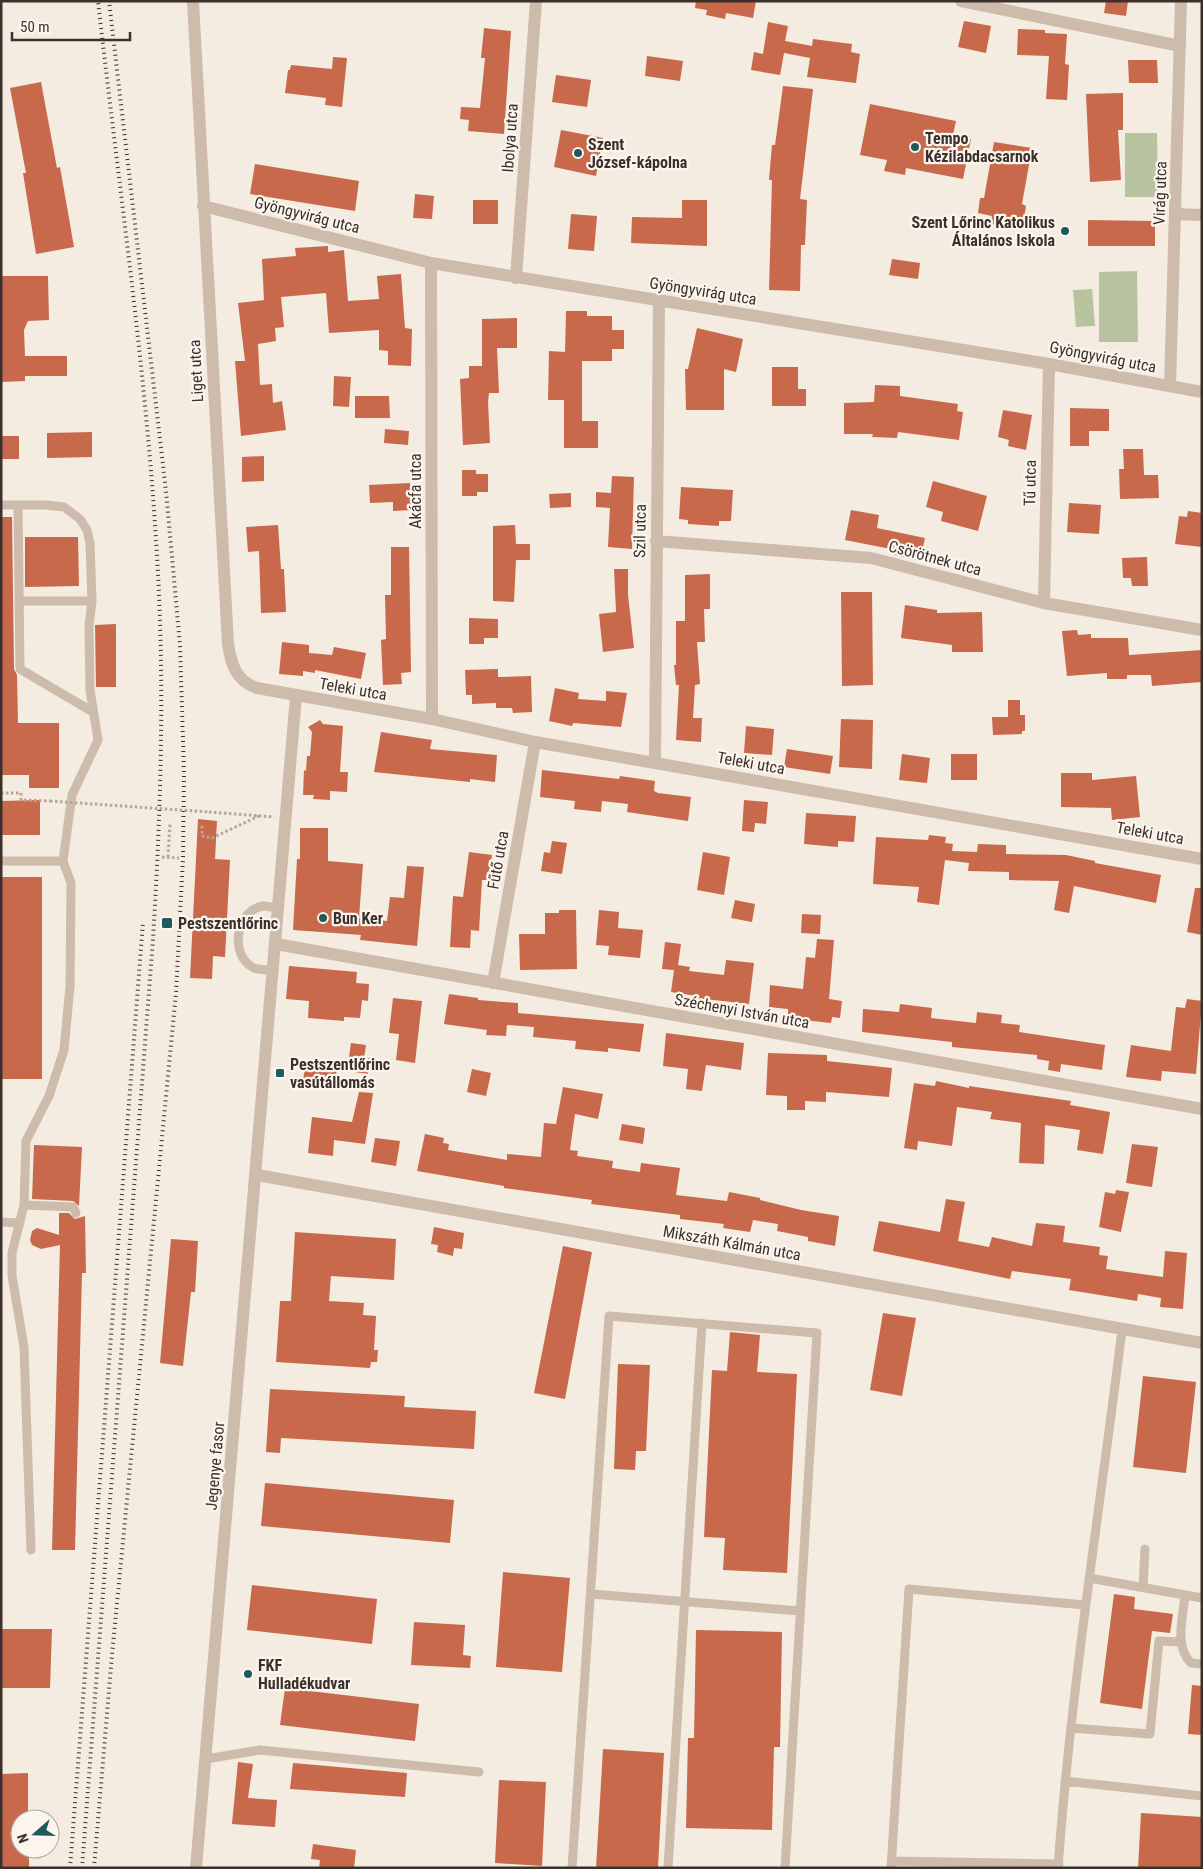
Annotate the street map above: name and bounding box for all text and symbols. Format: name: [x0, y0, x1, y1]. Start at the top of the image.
scale bar: [12, 10, 130, 42]
text: 50 m: [20, 18, 50, 36]
street label: Ibolya utca: [498, 103, 522, 173]
place label: Tempo Kézilabdacsarnok: [925, 129, 1039, 166]
place label: Szent József-kápolna: [588, 135, 688, 172]
marker: Tempo Kézilabdacsarnok: [909, 141, 921, 153]
marker: Szent József-kápolna: [572, 147, 584, 159]
street label: Virág utca: [1149, 161, 1171, 225]
street label: Gyöngyvirág utca: [252, 193, 362, 237]
place label: Szent Lőrinc Katolikus Általános Iskola: [911, 213, 1055, 250]
marker: Szent Lőrinc Katolikus Általános Iskola: [1059, 225, 1071, 237]
street label: Gyöngyvirág utca: [648, 273, 758, 309]
street label: Gyöngyvirág utca: [1048, 337, 1158, 377]
street label: Liget utca: [185, 339, 207, 403]
street label: Akácfa utca: [406, 453, 425, 529]
street label: Tű utca: [1020, 460, 1040, 506]
street label: Szil utca: [630, 504, 650, 558]
street label: Csörötnek utca: [886, 536, 984, 580]
street label: Teleki utca: [318, 674, 388, 704]
street label: Teleki utca: [716, 748, 786, 778]
street label: Teleki utca: [1115, 818, 1185, 848]
street label: Fűtő utca: [484, 829, 512, 891]
place label: Bun Ker: [333, 909, 383, 928]
marker: Bun Ker: [317, 912, 329, 924]
place label: Pestszentlőrinc: [178, 914, 278, 933]
marker: Pestszentlőrinc: [160, 916, 174, 930]
street label: Széchenyi István utca: [673, 990, 811, 1032]
place label: Pestszentlőrinc vasútállomás: [290, 1055, 390, 1092]
marker: Pestszentlőrinc vasútállomás: [274, 1067, 286, 1079]
street label: Mikszáth Kálmán utca: [662, 1222, 802, 1264]
street label: Jegenye fasor: [202, 1421, 228, 1511]
place label: FKF Hulladékudvar: [258, 1656, 350, 1693]
marker: FKF Hulladékudvar: [242, 1668, 254, 1680]
north arrow: [10, 1809, 60, 1859]
text: N: [14, 1832, 32, 1845]

